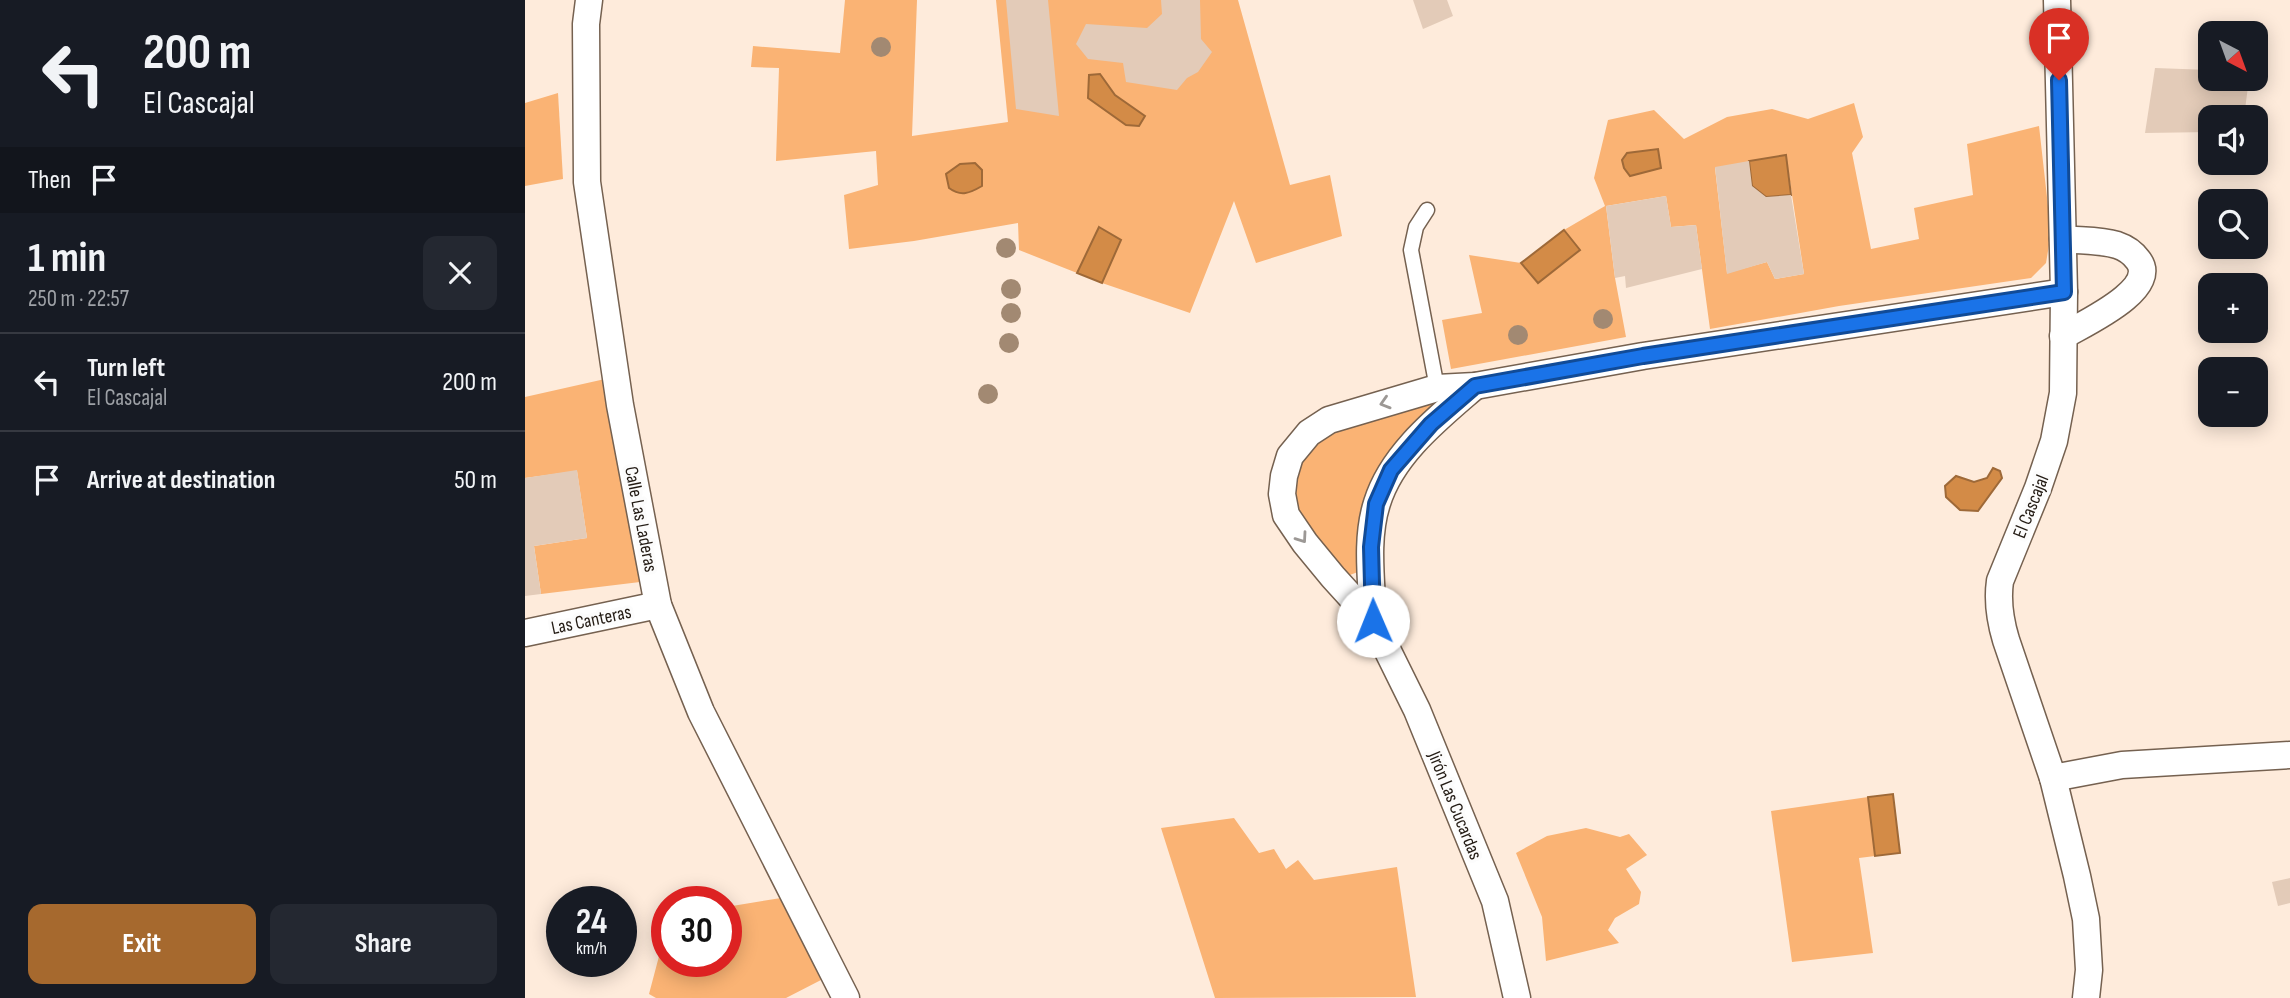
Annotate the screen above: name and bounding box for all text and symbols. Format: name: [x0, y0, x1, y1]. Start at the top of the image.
pin: [2029, 8, 2089, 80]
icon: arrive: [2040, 19, 2078, 57]
north arrow: [2198, 21, 2268, 91]
map controls: [2198, 21, 2268, 427]
text: 200 m: [143, 24, 251, 83]
icon: left: [28, 28, 119, 119]
text: El Cascajal: [143, 84, 255, 123]
button: sound: [2198, 105, 2268, 175]
icon: arrive: [85, 161, 123, 199]
text: Then: [28, 165, 71, 196]
button: search: [2198, 189, 2268, 259]
text: 1 min: [28, 233, 106, 284]
button: close: [423, 236, 497, 310]
button: +: [2198, 273, 2268, 343]
text: 250 m · 22:57: [28, 285, 129, 313]
text: Turn left: [87, 353, 165, 384]
button: −: [2198, 357, 2268, 427]
icon: left: [28, 363, 66, 401]
text: 200 m: [442, 367, 497, 398]
text: El Cascajal: [87, 384, 167, 412]
one-way arrow: [1379, 395, 1391, 410]
icon: arrive: [28, 461, 66, 499]
street label: Calle Las Laderas: [619, 464, 662, 574]
text: Arrive at destination: [87, 465, 275, 496]
text: 50 m: [454, 465, 497, 496]
street label: El Cascajal: [2008, 471, 2054, 542]
one-way arrow: [1294, 530, 1306, 543]
position arrow: [1336, 584, 1410, 658]
street label: Las Canteras: [549, 601, 634, 640]
street label: Jirón Las Cucardas: [1422, 747, 1487, 863]
speed limit sign: 30: [651, 886, 742, 977]
text: 24: [576, 901, 607, 944]
button: Exit: [28, 904, 256, 984]
button: Share: [270, 904, 497, 984]
text: km/h: [576, 938, 607, 959]

